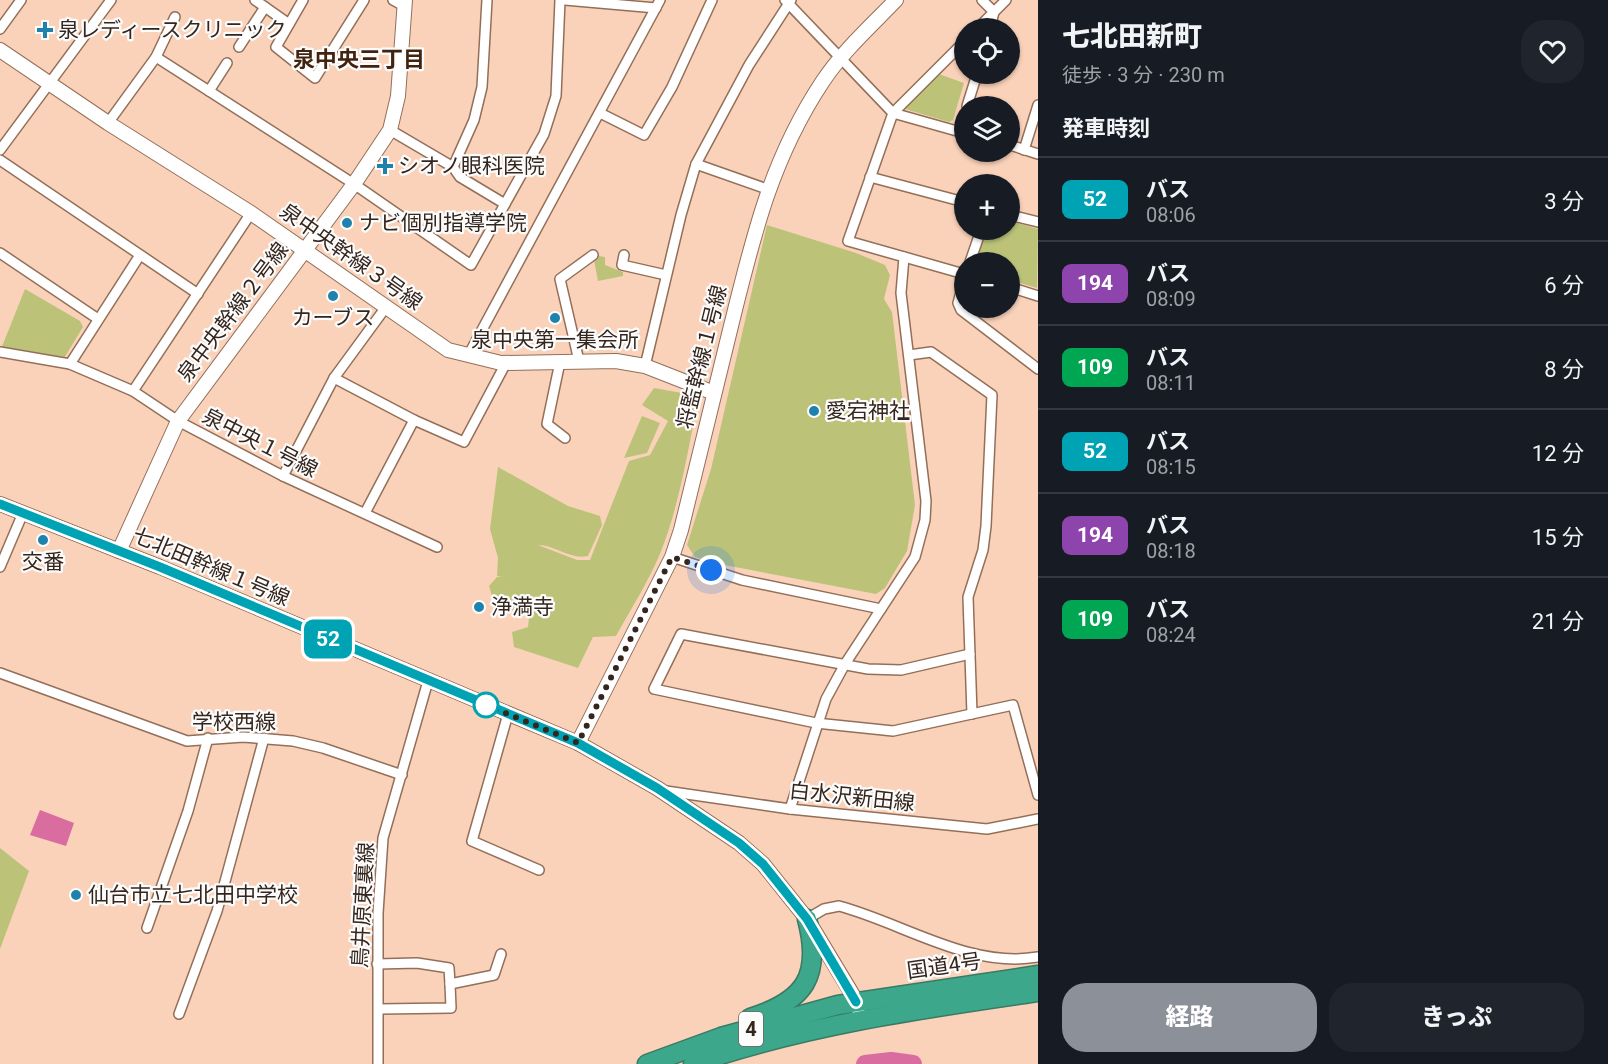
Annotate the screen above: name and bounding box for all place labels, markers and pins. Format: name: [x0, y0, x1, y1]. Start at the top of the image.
place label: 泉レディースクリニック: [58, 18, 286, 42]
marker: 泉レディースクリニック: [36, 21, 54, 39]
place label: シオノ眼科医院: [398, 154, 545, 178]
marker: シオノ眼科医院: [376, 157, 394, 175]
place label: ナビ個別指導学院: [359, 211, 527, 235]
marker: ナビ個別指導学院: [340, 216, 354, 230]
marker: カーブス: [326, 289, 340, 303]
place label: カーブス: [292, 306, 374, 330]
marker: 泉中央第一集会所: [548, 311, 562, 325]
place label: 泉中央第一集会所: [471, 328, 639, 352]
place label: 愛宕神社: [826, 399, 910, 423]
marker: 愛宕神社: [807, 404, 821, 418]
marker: 交番: [36, 533, 50, 547]
place label: 交番: [22, 550, 64, 574]
place label: 浄満寺: [491, 595, 554, 619]
marker: 浄満寺: [472, 600, 486, 614]
unlabelled marker: [473, 692, 499, 718]
place label: 仙台市立七北田中学校: [88, 883, 298, 907]
marker: 仙台市立七北田中学校: [69, 888, 83, 902]

